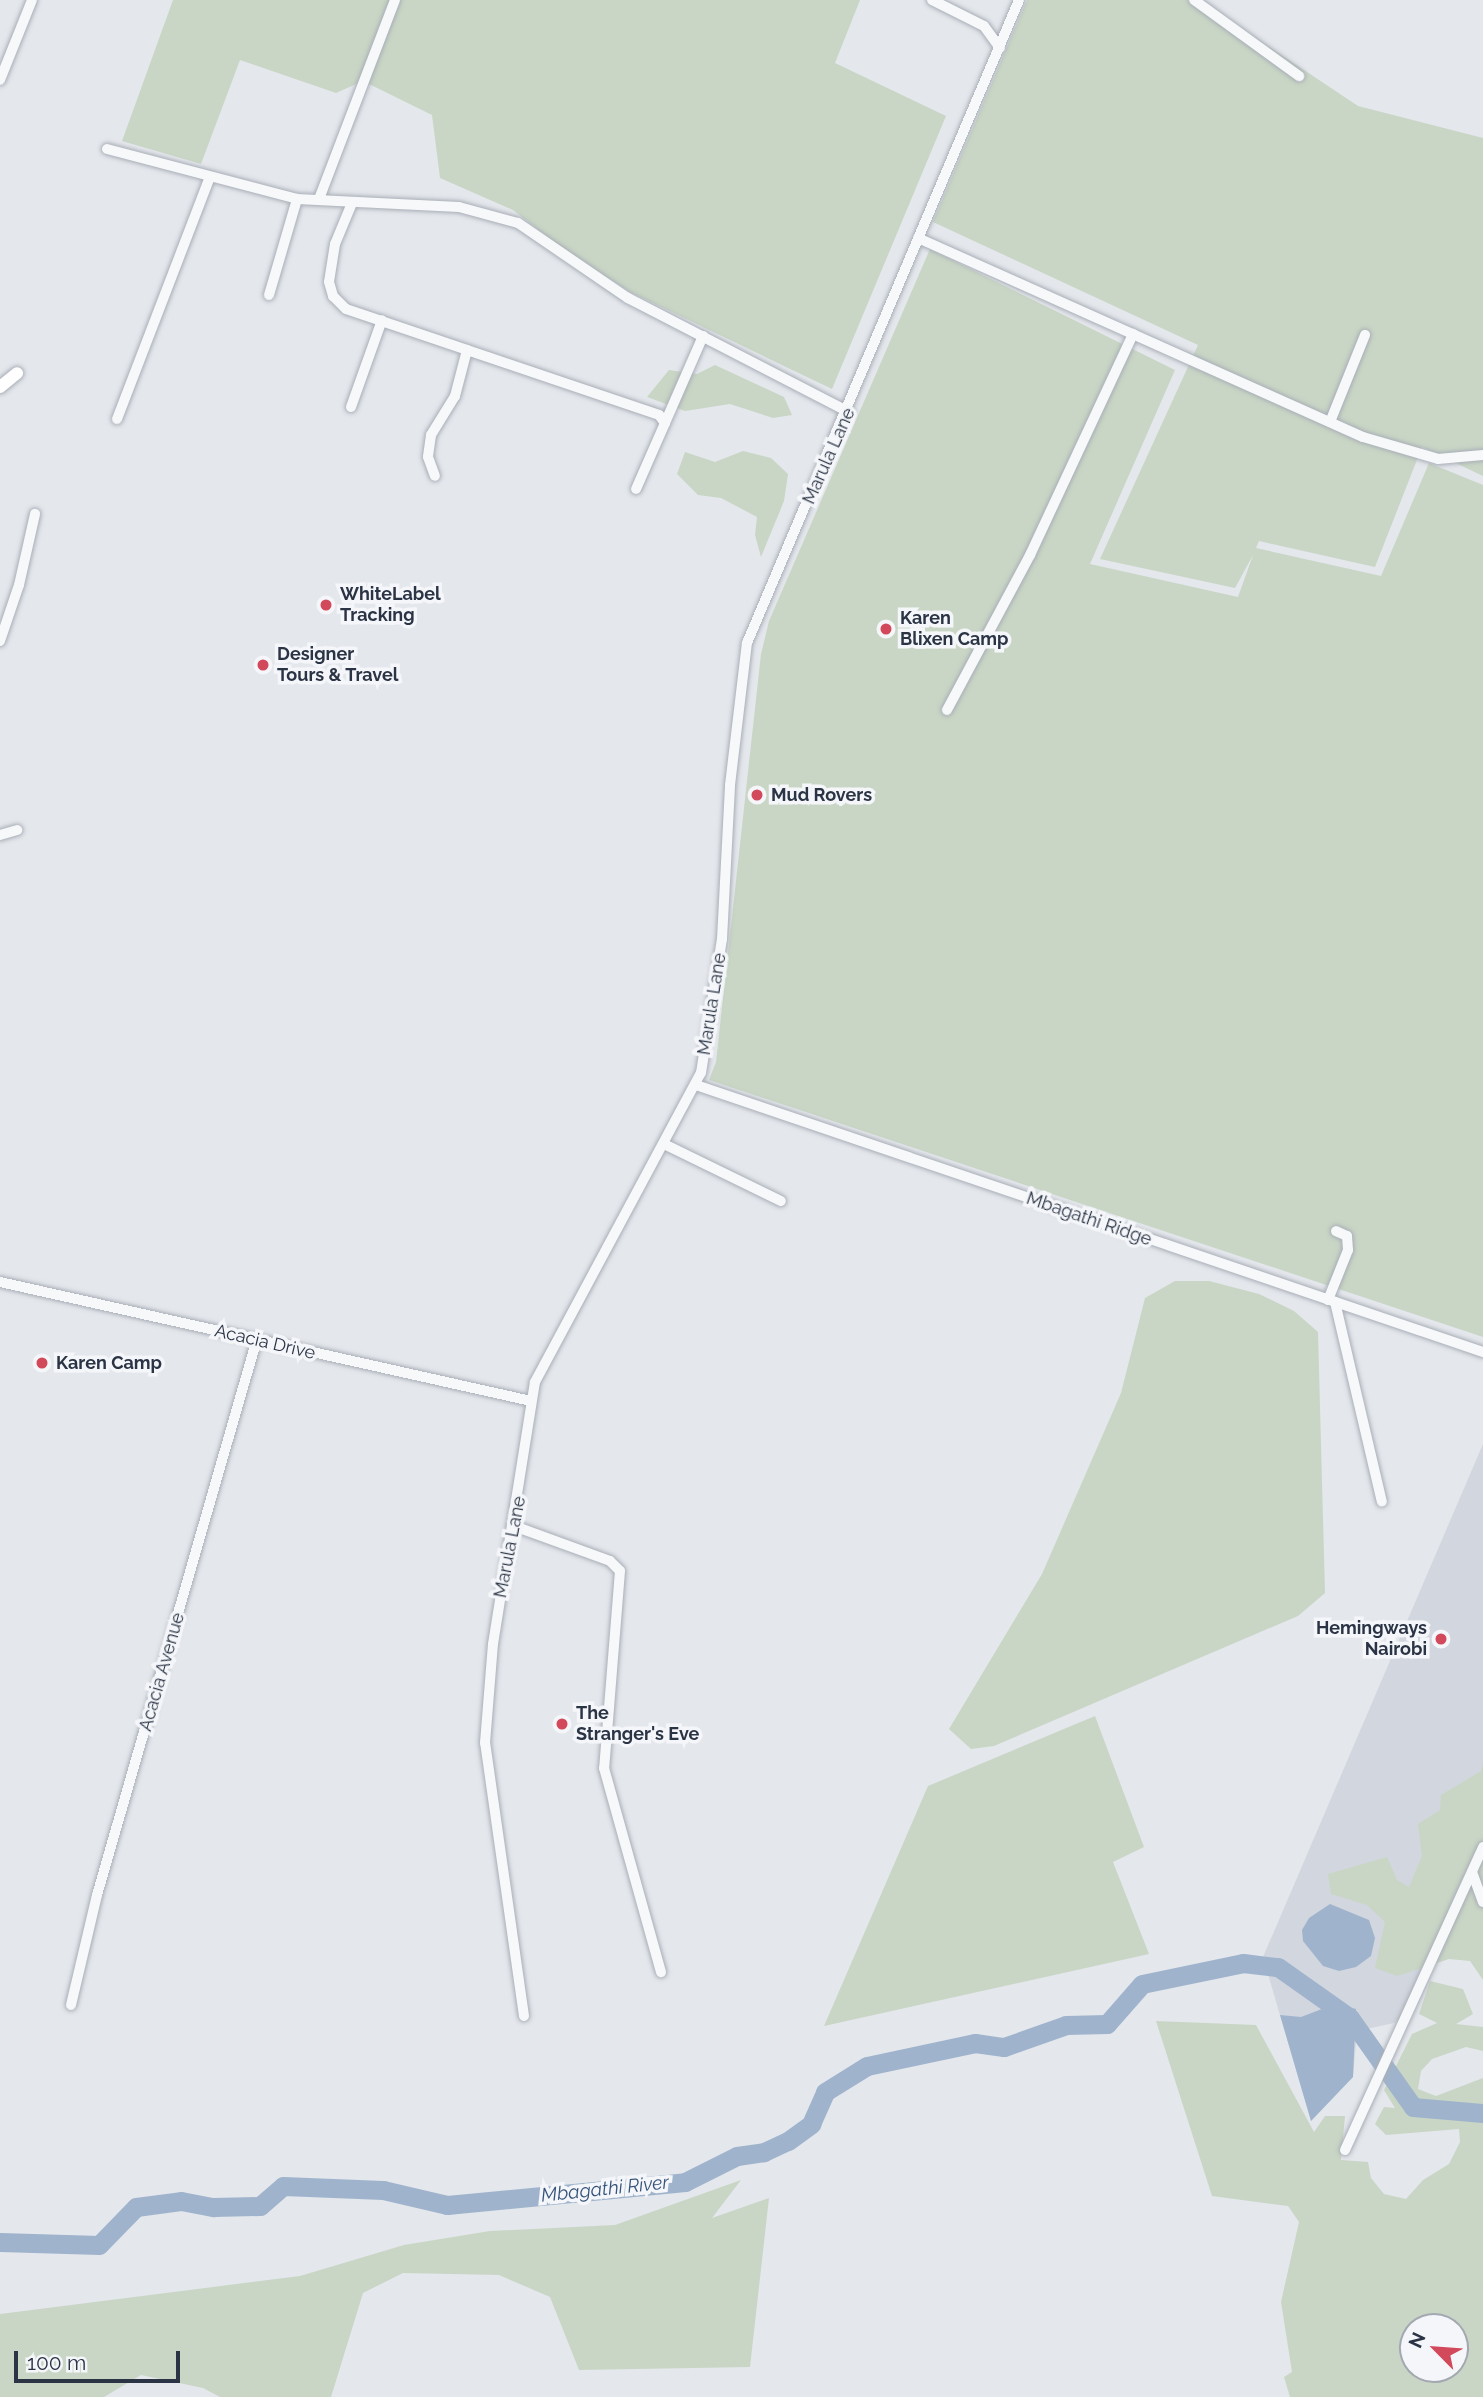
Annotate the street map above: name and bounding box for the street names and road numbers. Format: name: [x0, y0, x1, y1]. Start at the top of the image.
street label: Marula Lane: [798, 404, 860, 508]
street label: Marula Lane: [693, 951, 731, 1057]
street label: Mbagathi Ridge: [1024, 1187, 1154, 1251]
street label: Acacia Drive: [213, 1320, 317, 1364]
street label: Marula Lane: [490, 1494, 530, 1600]
street label: Acacia Avenue: [135, 1610, 189, 1734]

